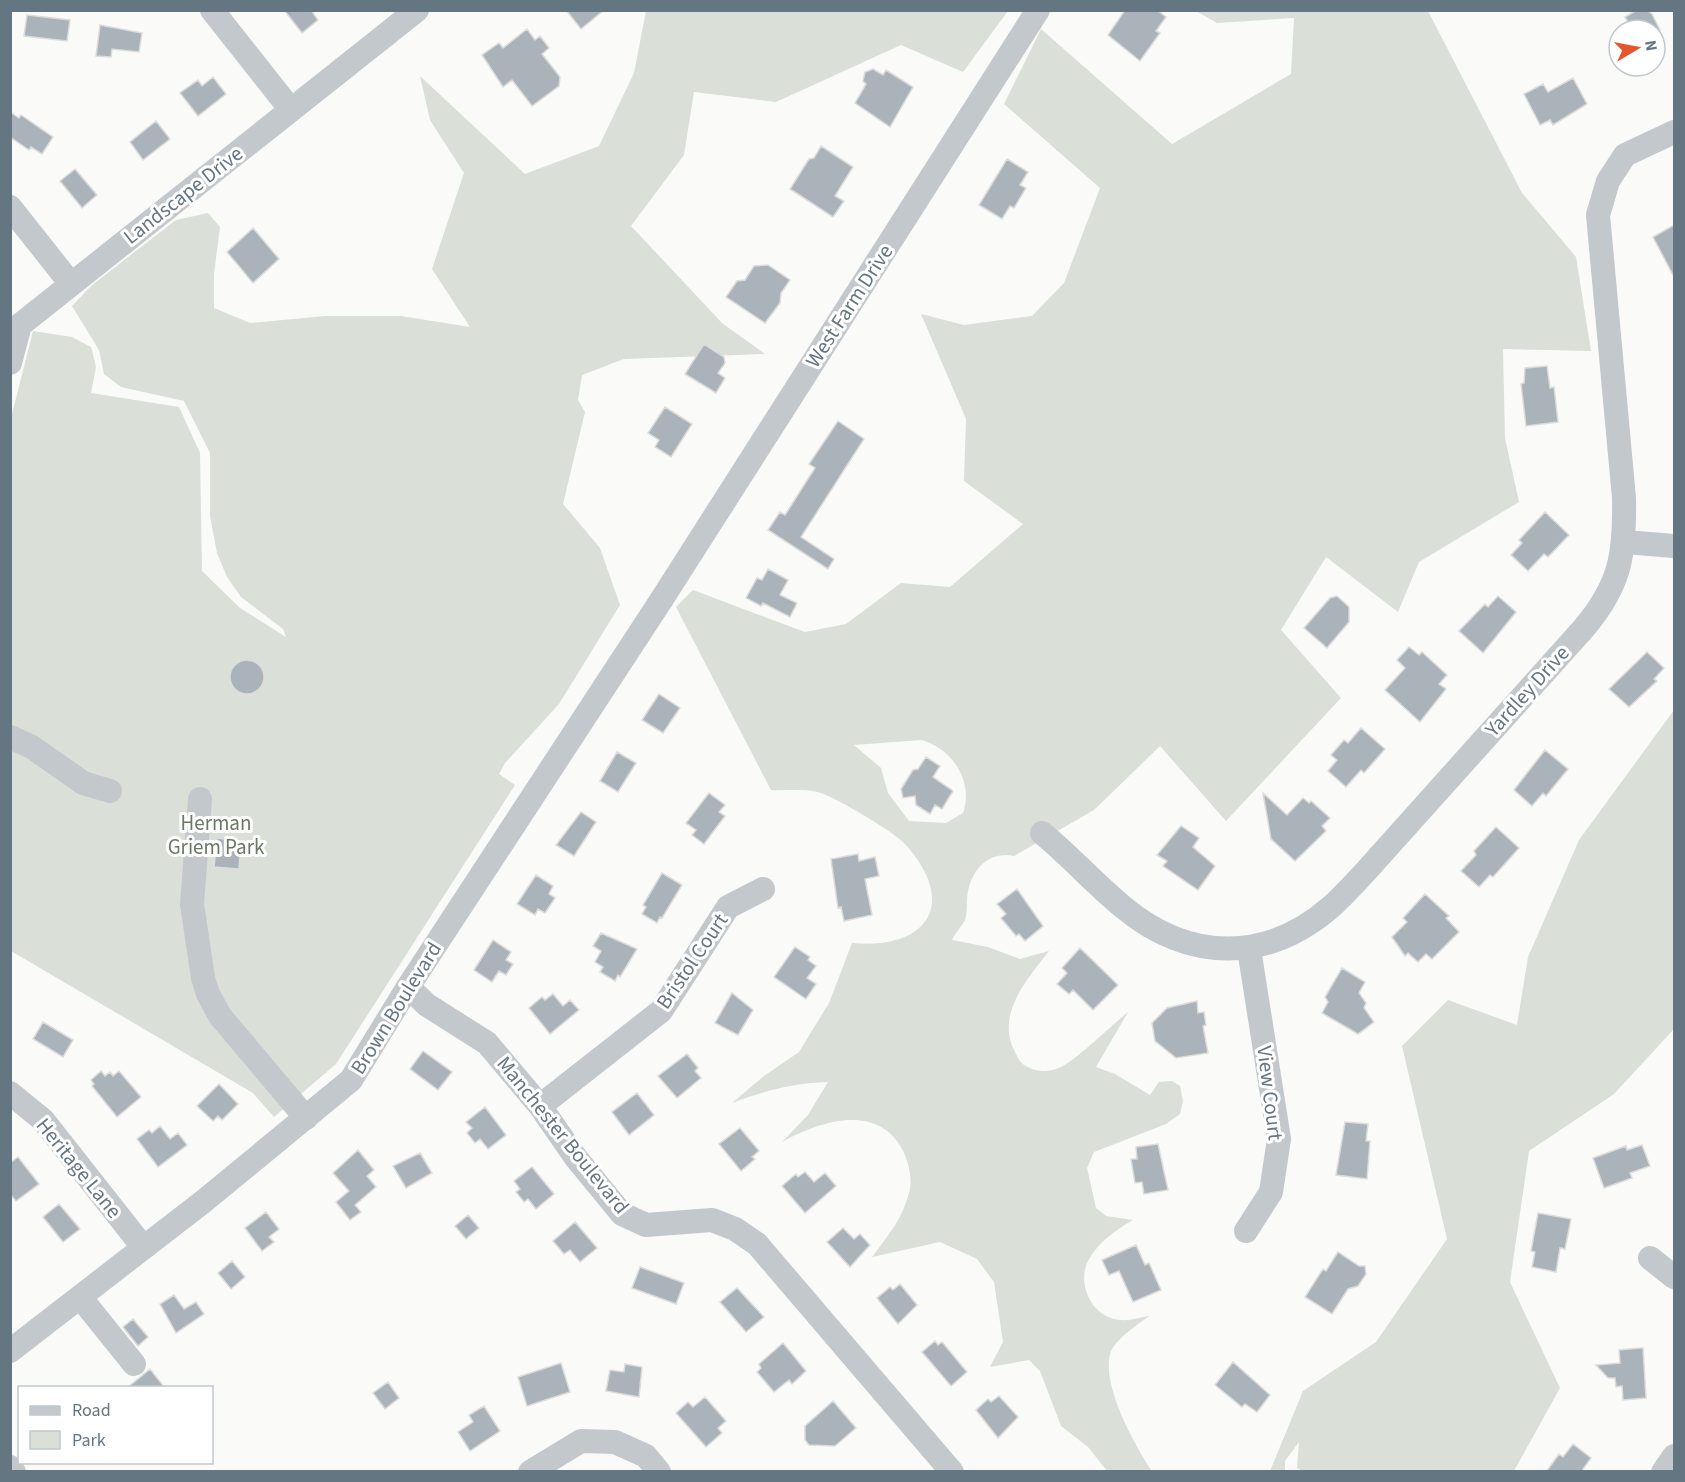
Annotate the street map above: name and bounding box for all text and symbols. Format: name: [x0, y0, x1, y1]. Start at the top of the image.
north arrow: [1607, 18, 1667, 78]
text: N: [1639, 38, 1663, 53]
street label: Landscape Drive: [117, 139, 249, 251]
street label: West Farm Drive: [798, 239, 900, 373]
street label: Yardley Drive: [1477, 639, 1576, 744]
park label: Herman Griem Park: [168, 808, 265, 862]
street label: Bristol Court: [649, 907, 735, 1015]
street label: Brown Boulevard: [343, 936, 449, 1080]
street label: View Court: [1249, 1044, 1291, 1142]
street label: Manchester Boulevard: [490, 1050, 636, 1220]
street label: Heritage Lane: [29, 1111, 129, 1225]
legend: [18, 1386, 213, 1464]
text: Road: [72, 1398, 111, 1423]
text: Park: [72, 1428, 106, 1453]

